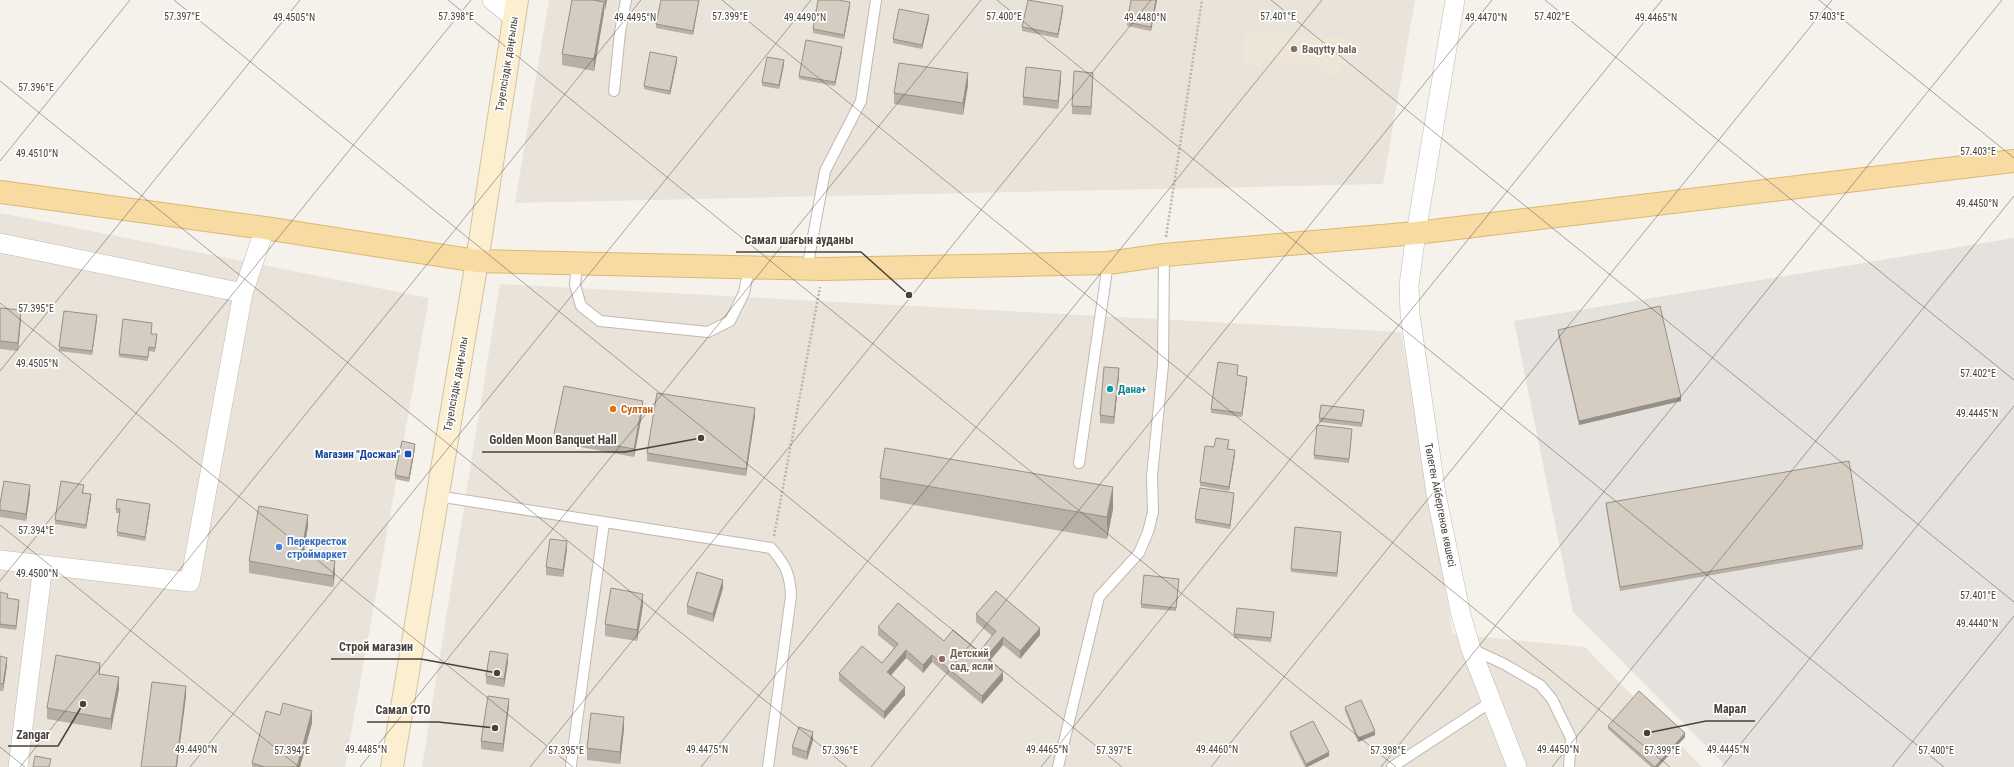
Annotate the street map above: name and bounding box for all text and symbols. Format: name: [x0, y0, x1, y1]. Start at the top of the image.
text: 57.397°E: [164, 11, 200, 22]
text: 57.398°E: [438, 11, 474, 22]
text: 57.399°E: [712, 11, 748, 22]
text: 57.400°E: [986, 11, 1022, 22]
text: 57.401°E: [1260, 11, 1296, 22]
text: 57.402°E: [1534, 11, 1570, 22]
text: 57.403°E: [1809, 11, 1845, 22]
text: 49.4505°N: [273, 12, 315, 23]
text: 49.4495°N: [614, 12, 656, 23]
text: 49.4490°N: [784, 12, 826, 23]
text: 49.4480°N: [1124, 12, 1166, 23]
text: 49.4470°N: [1465, 12, 1507, 23]
text: 49.4465°N: [1635, 12, 1677, 23]
street label: Тәуелсіздік даңғылы: [493, 16, 521, 112]
place label: Baqytty bala: [1302, 43, 1356, 56]
marker: Baqytty bala: [1289, 44, 1299, 54]
text: 57.396°E: [18, 82, 54, 93]
text: 57.403°E: [1960, 146, 1996, 157]
text: 49.4510°N: [16, 148, 58, 159]
text: 49.4450°N: [1956, 198, 1998, 209]
callout: Самал шағын ауданы: [736, 228, 861, 252]
text: Самал шағын ауданы: [745, 233, 853, 247]
text: 57.395°E: [18, 303, 54, 314]
street label: Тәуелсіздік даңғылы: [441, 336, 471, 432]
text: 49.4505°N: [16, 358, 58, 369]
text: 57.402°E: [1960, 368, 1996, 379]
place label: Дана+: [1118, 383, 1146, 396]
marker: Дана+: [1105, 384, 1115, 394]
place label: Султан: [621, 403, 653, 416]
marker: Султан: [608, 404, 618, 414]
text: 49.4445°N: [1956, 408, 1998, 419]
callout: Golden Moon Banquet Hall: [482, 428, 625, 452]
text: Golden Moon Banquet Hall: [489, 433, 617, 447]
street label: Төлеген Айбергенов көшесі: [1422, 442, 1458, 568]
place label: Магазин "Досжан": [315, 448, 400, 461]
marker: Магазин "Досжан": [403, 449, 413, 459]
text: 57.394°E: [18, 525, 54, 536]
place label: Перекресток строймаркет: [287, 535, 347, 561]
marker: Перекресток строймаркет: [274, 542, 284, 552]
text: 49.4500°N: [16, 568, 58, 579]
text: 57.401°E: [1960, 590, 1996, 601]
text: 49.4440°N: [1956, 618, 1998, 629]
callout: Строй магазин: [331, 635, 421, 659]
text: Строй магазин: [339, 640, 413, 654]
place label: Детский сад, ясли: [950, 647, 993, 673]
marker: Детский сад, ясли: [937, 654, 947, 664]
callout: Марал: [1706, 697, 1755, 721]
callout: Самал СТО: [367, 698, 438, 722]
text: Марал: [1714, 702, 1746, 716]
text: Самал СТО: [375, 703, 431, 717]
callout: Zangar: [8, 722, 58, 746]
text: Zangar: [16, 728, 50, 742]
text: 49.4490°N: [175, 744, 217, 755]
text: 49.4485°N: [345, 744, 387, 755]
text: 49.4475°N: [686, 744, 728, 755]
text: 49.4465°N: [1026, 744, 1068, 755]
text: 49.4460°N: [1196, 744, 1238, 755]
text: 49.4450°N: [1537, 744, 1579, 755]
text: 49.4445°N: [1707, 744, 1749, 755]
text: 57.394°E: [274, 745, 310, 756]
text: 57.395°E: [548, 745, 584, 756]
text: 57.396°E: [822, 745, 858, 756]
text: 57.397°E: [1096, 745, 1132, 756]
text: 57.398°E: [1370, 745, 1406, 756]
text: 57.399°E: [1644, 745, 1680, 756]
text: 57.400°E: [1918, 745, 1954, 756]

